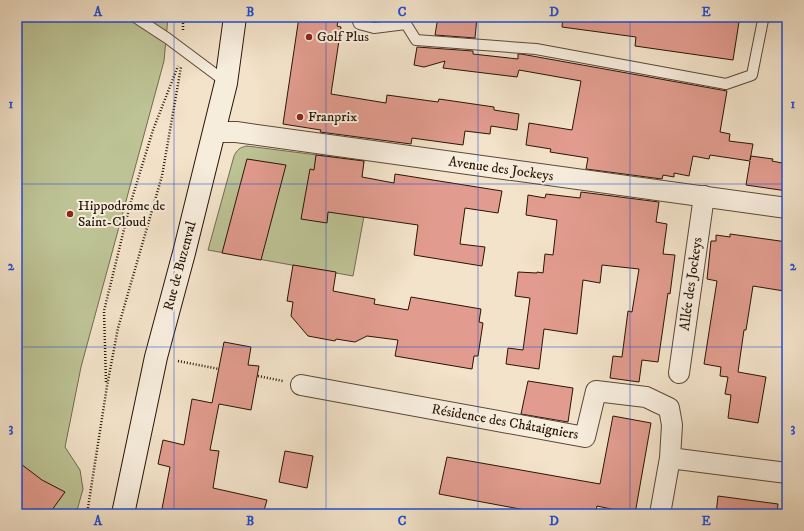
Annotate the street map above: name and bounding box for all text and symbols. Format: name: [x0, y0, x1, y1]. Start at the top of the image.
text: A: [93, 4, 103, 20]
text: B: [246, 4, 254, 20]
text: C: [398, 4, 407, 20]
text: D: [549, 4, 559, 20]
text: E: [701, 4, 711, 20]
place label: Golf Plus: [317, 28, 369, 46]
marker: Golf Plus: [304, 32, 314, 42]
text: 1: [9, 96, 14, 112]
text: 1: [791, 96, 796, 112]
place label: Franprix: [308, 108, 357, 126]
marker: Franprix: [295, 112, 305, 122]
street label: Avenue des Jockeys: [447, 153, 555, 185]
place label: Hippodrome de Saint-Cloud: [78, 197, 165, 231]
marker: Hippodrome de Saint-Cloud: [65, 209, 75, 219]
street label: Rue de Buzenval: [159, 219, 201, 313]
street label: Allée des Jockeys: [676, 236, 707, 332]
text: 2: [8, 258, 15, 274]
text: 2: [790, 258, 797, 274]
street label: Résidence des Châtaigniers: [430, 400, 580, 444]
text: 3: [9, 420, 14, 436]
text: 3: [791, 420, 796, 436]
text: A: [93, 513, 103, 529]
text: B: [246, 513, 254, 529]
text: C: [398, 513, 407, 529]
text: D: [549, 513, 559, 529]
text: E: [701, 513, 711, 529]

